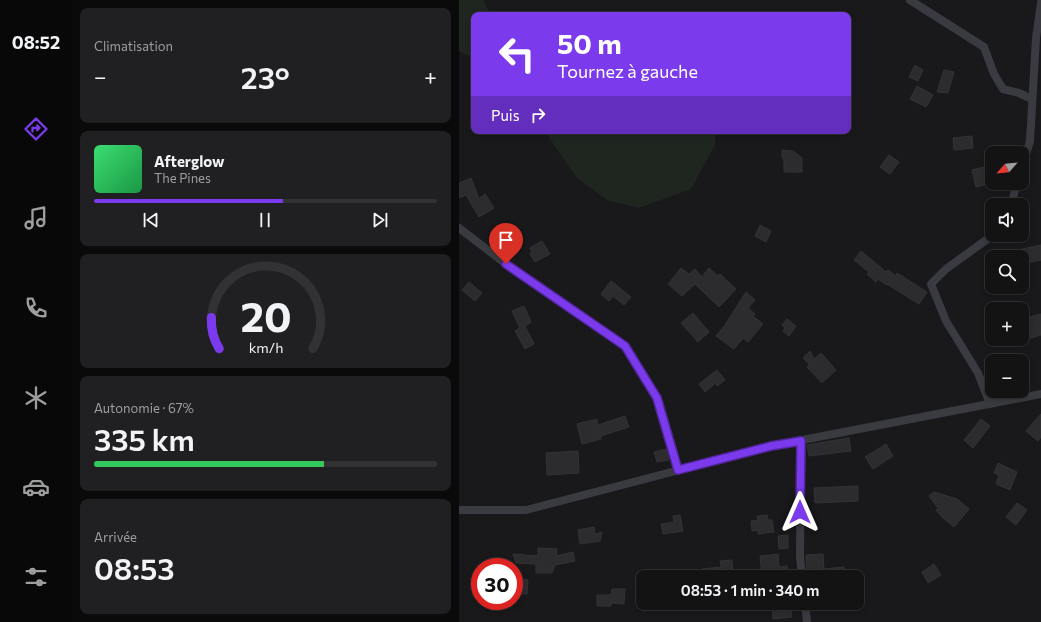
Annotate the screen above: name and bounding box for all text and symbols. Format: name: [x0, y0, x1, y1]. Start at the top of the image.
text: 50 m: [557, 26, 622, 60]
icon: left: [491, 28, 543, 80]
text: 08:52: [12, 31, 60, 53]
text: Climatisation: [94, 38, 173, 54]
text: 23°: [241, 58, 290, 95]
text: Tournez à gauche: [557, 60, 698, 82]
text: −: [94, 63, 107, 90]
text: +: [424, 63, 437, 90]
icon: right: [527, 104, 549, 126]
text: Puis: [491, 106, 519, 124]
icon: directions: [22, 115, 50, 143]
north arrow: [985, 146, 1029, 190]
map controls: [985, 146, 1029, 398]
text: Afterglow: [154, 152, 224, 170]
text: The Pines: [154, 170, 211, 186]
button: sound: [985, 198, 1029, 242]
icon: music: [22, 204, 50, 232]
icon: previous: [140, 209, 162, 231]
icon: pause: [254, 209, 276, 231]
icon: next: [369, 209, 391, 231]
pin: [489, 223, 523, 264]
icon: arrive: [495, 229, 517, 251]
button: search: [985, 250, 1029, 294]
text: 20: [240, 290, 291, 341]
icon: phone: [22, 294, 50, 322]
button: +: [985, 302, 1029, 346]
text: km/h: [248, 338, 283, 356]
button: −: [985, 354, 1029, 398]
icon: climate: [22, 384, 50, 412]
text: Autonomie · 67%: [94, 400, 194, 416]
text: 335 km: [94, 420, 195, 457]
icon: car: [22, 473, 50, 501]
position arrow: [779, 491, 821, 533]
text: Arrivée: [94, 529, 137, 545]
text: 08:53: [94, 549, 175, 586]
speed limit sign: 30: [471, 558, 523, 610]
icon: filters: [22, 563, 50, 591]
text: 08:53 · 1 min · 340 m: [681, 581, 819, 599]

